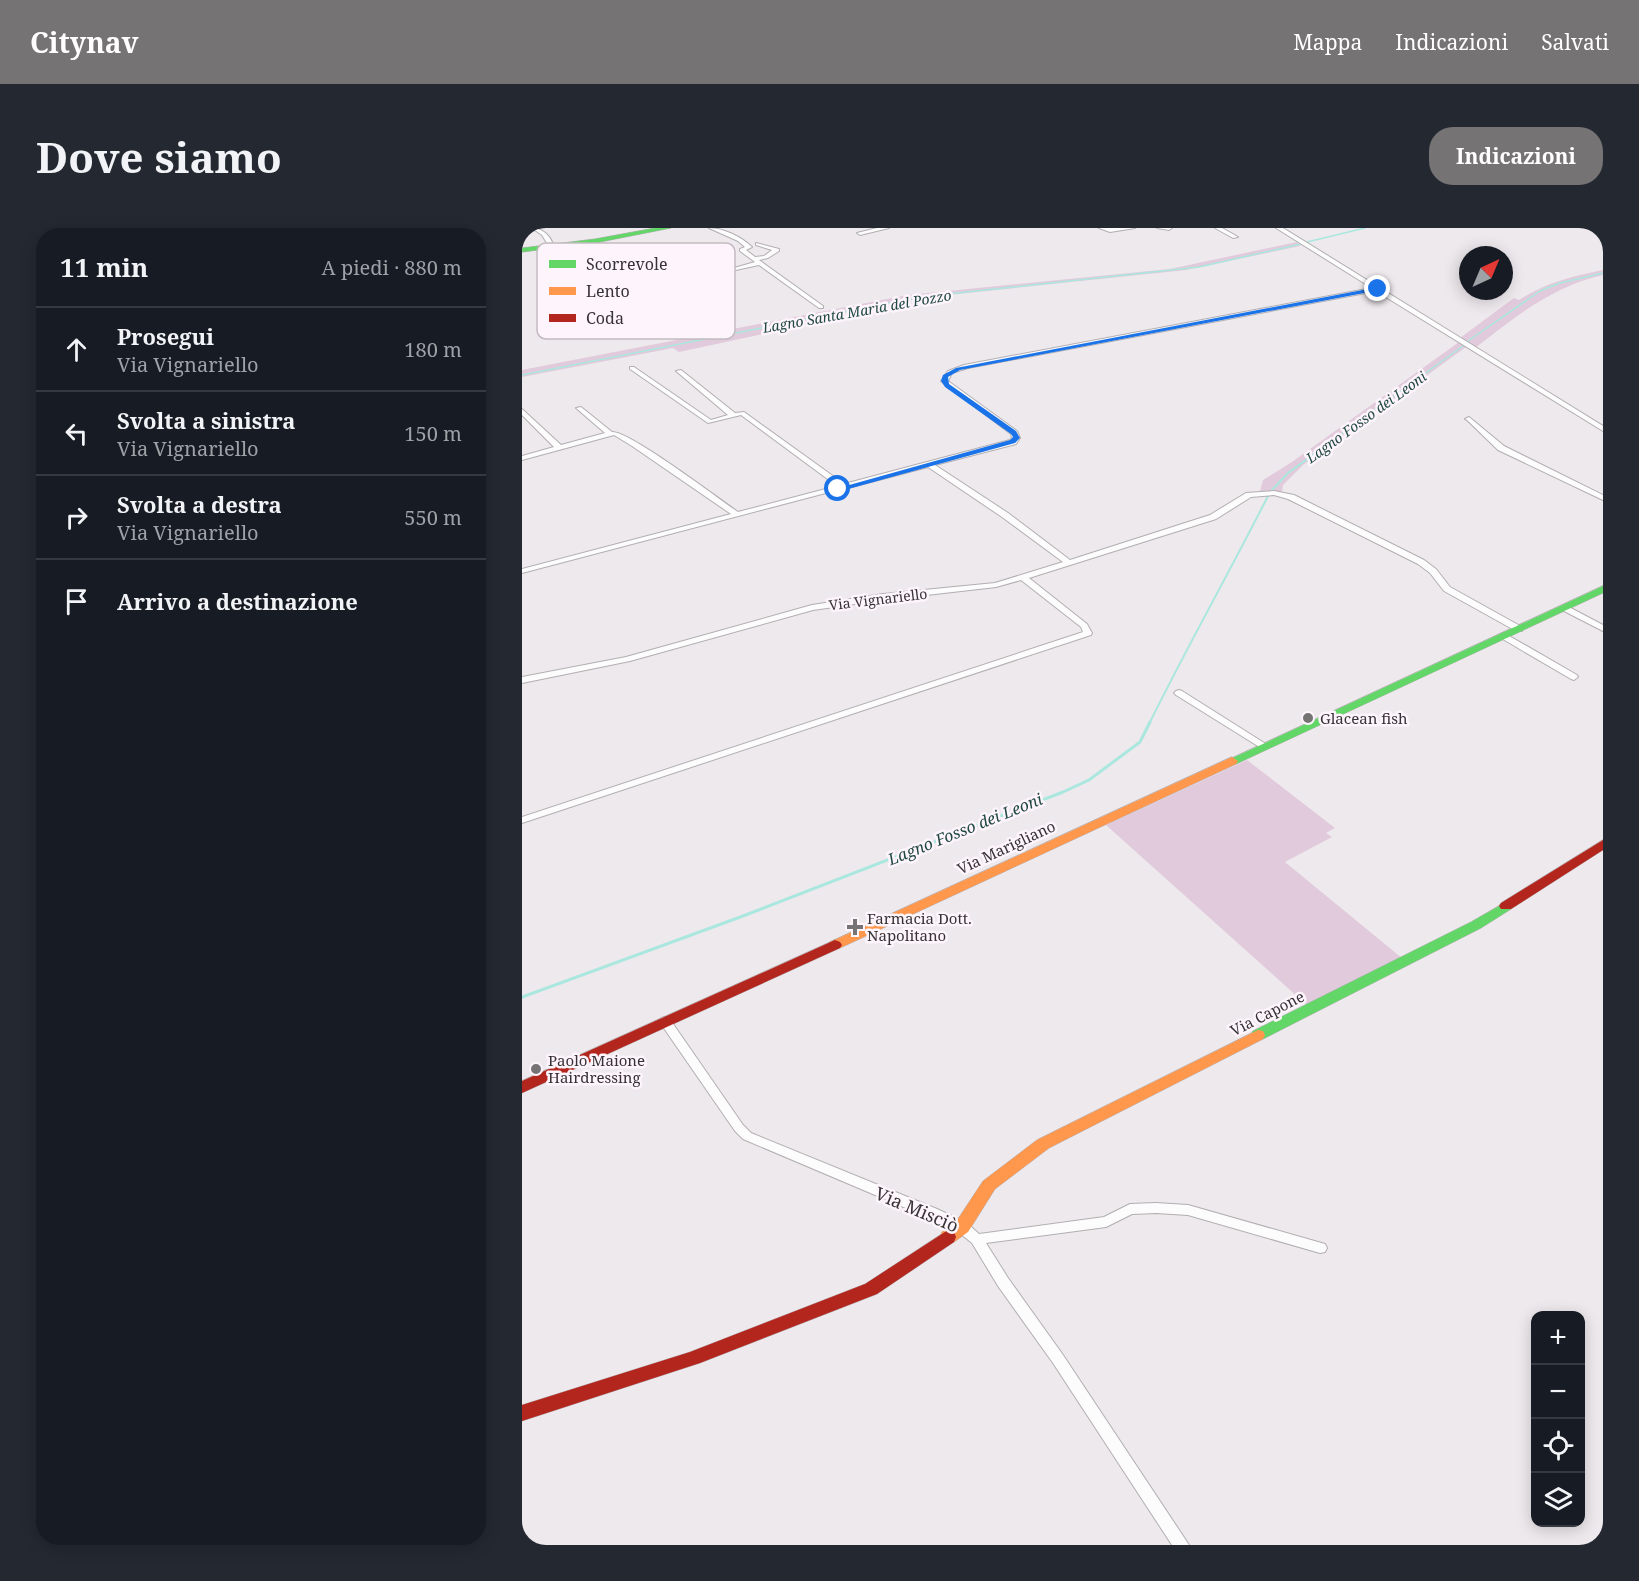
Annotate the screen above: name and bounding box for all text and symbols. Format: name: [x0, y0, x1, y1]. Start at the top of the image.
text: Citynav: [30, 23, 139, 61]
text: Mappa: [1293, 28, 1362, 56]
text: Indicazioni: [1395, 28, 1508, 56]
text: Salvati: [1541, 28, 1609, 56]
button: Indicazioni: [1429, 127, 1603, 185]
text: Dove siamo: [36, 128, 282, 185]
legend: [537, 243, 735, 339]
north arrow: [1459, 246, 1513, 300]
text: 11 min: [60, 249, 148, 285]
text: Scorrevole: [586, 253, 667, 275]
text: A piedi · 880 m: [322, 254, 462, 281]
route end: [1364, 275, 1390, 301]
text: Lento: [586, 280, 630, 302]
water label: Lagno Santa Maria del Pozzo: [760, 285, 953, 337]
text: Coda: [586, 307, 624, 329]
text: Prosegui: [117, 321, 214, 351]
icon: ahead: [60, 333, 93, 366]
text: 180 m: [404, 336, 462, 363]
text: Via Vignariello: [117, 351, 259, 378]
water label: Lagno Fosso dei Leoni: [1301, 366, 1431, 468]
text: Svolta a sinistra: [117, 405, 296, 435]
icon: left: [60, 417, 93, 450]
text: 150 m: [404, 420, 462, 447]
text: Via Vignariello: [117, 435, 259, 462]
route start: [824, 475, 850, 501]
text: Svolta a destra: [117, 489, 282, 519]
icon: right: [60, 501, 93, 534]
text: 550 m: [404, 504, 462, 531]
text: Via Vignariello: [117, 519, 259, 546]
street label: Via Vignariello: [828, 584, 928, 614]
icon: arrive: [60, 585, 93, 618]
text: Arrivo a destinazione: [117, 586, 358, 616]
place label: Glacean fish: [1320, 708, 1408, 728]
marker: Glacean fish: [1301, 711, 1315, 725]
water label: Lagno Fosso dei Leoni: [884, 788, 1046, 870]
street label: Via Marigliano: [954, 816, 1058, 878]
place label: Farmacia Dott. Napolitano: [867, 908, 972, 945]
marker: Farmacia Dott. Napolitano: [848, 920, 862, 934]
street label: Via Capone: [1227, 986, 1307, 1040]
place label: Paolo Maione Hairdressing: [548, 1050, 645, 1087]
marker: Paolo Maione Hairdressing: [529, 1062, 543, 1076]
street label: Via Misciò: [872, 1181, 962, 1237]
map controls: [1531, 1311, 1585, 1527]
button: +: [1531, 1311, 1585, 1365]
button: −: [1531, 1365, 1585, 1419]
button: locate: [1531, 1419, 1585, 1473]
button: layers: [1531, 1473, 1585, 1527]

